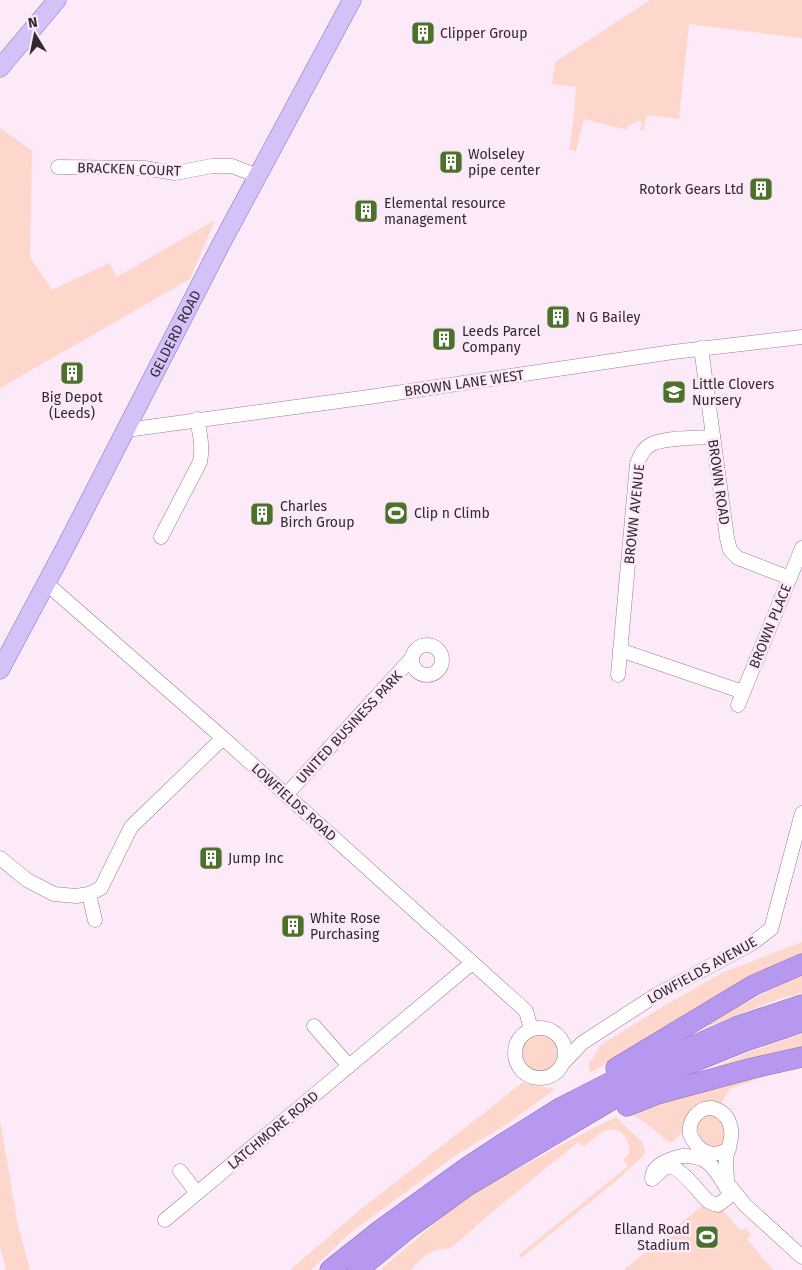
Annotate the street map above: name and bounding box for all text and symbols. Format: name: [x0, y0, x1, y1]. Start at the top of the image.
north arrow: [10, 10, 60, 60]
text: N: [27, 14, 39, 32]
building icon: Clipper Group: [410, 20, 436, 46]
place label: Clipper Group: [440, 25, 528, 42]
place label: Wolseley pipe center: [468, 146, 541, 179]
building icon: Wolseley pipe center: [438, 149, 464, 175]
street label: BRACKEN COURT: [77, 159, 182, 180]
building icon: Rotork Gears Ltd: [748, 176, 774, 202]
place label: Rotork Gears Ltd: [639, 181, 744, 198]
place label: Elemental resource management: [384, 195, 506, 228]
building icon: Elemental resource management: [353, 198, 379, 224]
street label: GELDERD ROAD: [146, 287, 205, 381]
building icon: N G Bailey: [545, 304, 571, 330]
place label: N G Bailey: [576, 309, 640, 326]
place label: Leeds Parcel Company: [462, 323, 541, 356]
building icon: Leeds Parcel Company: [431, 326, 457, 352]
building icon: Big Depot (Leeds): [59, 360, 85, 386]
street label: BROWN LANE WEST: [403, 367, 526, 400]
place label: Little Clovers Nursery: [692, 376, 775, 409]
school or university icon: Little Clovers Nursery: [661, 379, 687, 405]
place label: Big Depot (Leeds): [41, 389, 104, 422]
street label: BROWN ROAD: [704, 438, 733, 526]
street label: BROWN AVENUE: [621, 463, 648, 565]
place label: Charles Birch Group: [280, 498, 355, 531]
sports icon: Clip n Climb: [383, 500, 409, 526]
building icon: Charles Birch Group: [249, 501, 275, 527]
place label: Clip n Climb: [414, 505, 490, 522]
street label: BROWN PLACE: [746, 581, 795, 671]
street label: UNITED BUSINESS PARK: [293, 667, 406, 787]
street label: LOWFIELDS ROAD: [248, 760, 340, 845]
building icon: Jump Inc: [198, 845, 224, 871]
place label: Jump Inc: [228, 850, 284, 867]
place label: White Rose Purchasing: [310, 910, 381, 943]
building icon: White Rose Purchasing: [280, 913, 306, 939]
street label: LOWFIELDS AVENUE: [644, 933, 760, 1008]
street label: LATCHMORE ROAD: [224, 1087, 322, 1173]
place label: Elland Road Stadium: [614, 1221, 690, 1254]
sports icon: Elland Road Stadium: [694, 1224, 720, 1250]

